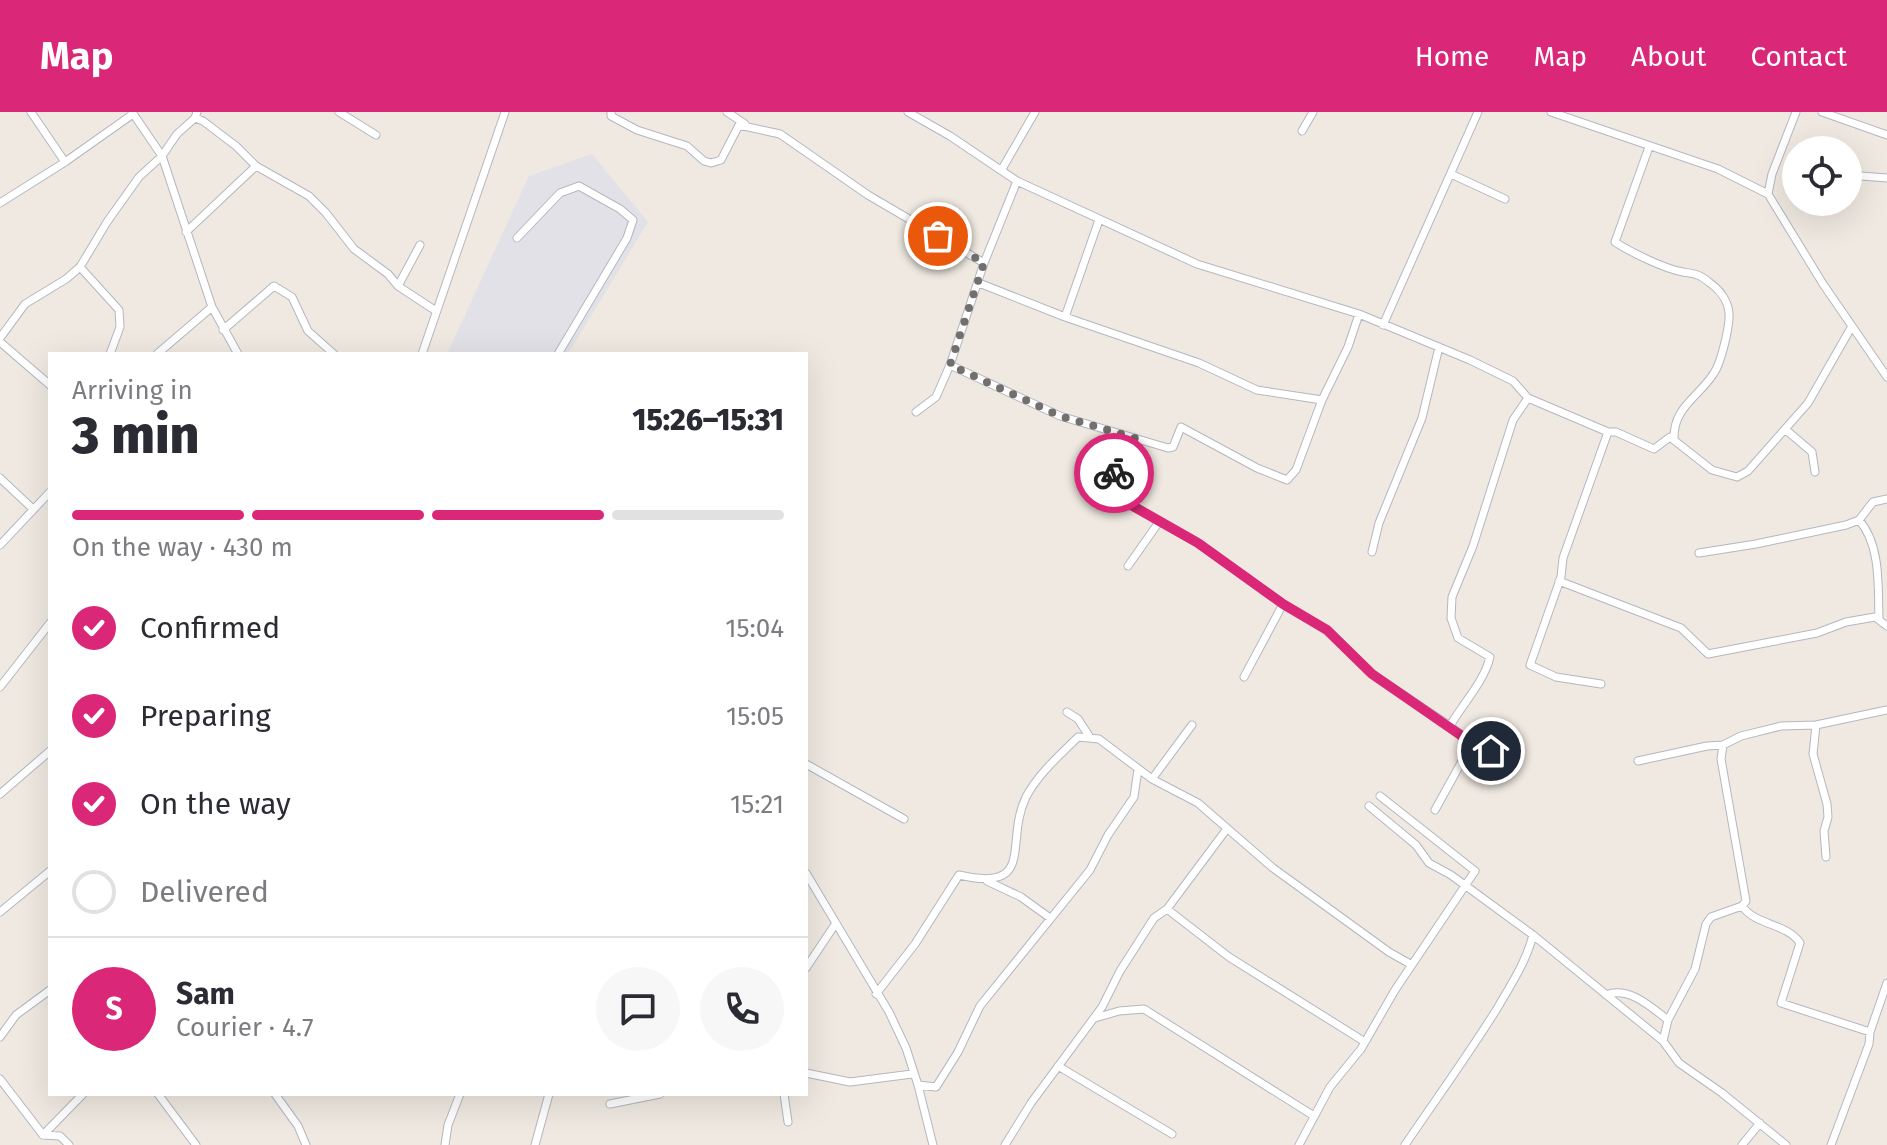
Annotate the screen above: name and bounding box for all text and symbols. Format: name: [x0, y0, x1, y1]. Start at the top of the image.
text: Map: [40, 33, 113, 79]
text: Home: [1415, 40, 1489, 73]
text: Map: [1533, 40, 1587, 73]
text: About: [1631, 40, 1706, 73]
text: Contact: [1750, 40, 1847, 73]
map controls: [1782, 136, 1862, 216]
button: locate: [1782, 136, 1862, 216]
pin: [904, 202, 972, 270]
icon: bag: [916, 214, 960, 258]
text: Arriving in: [72, 375, 193, 406]
text: 15:26–15:31: [632, 402, 784, 438]
text: 3 min: [72, 404, 200, 467]
courier: [1074, 433, 1154, 513]
icon: bike: [1092, 451, 1136, 495]
text: On the way · 430 m: [72, 532, 293, 563]
icon: check: [72, 606, 116, 650]
text: Confirmed: [140, 610, 280, 646]
text: 15:04: [725, 613, 784, 644]
icon: check: [72, 694, 116, 738]
text: Preparing: [140, 698, 271, 734]
text: 15:05: [726, 701, 784, 732]
pin: [1457, 717, 1525, 785]
icon: home: [1469, 729, 1513, 773]
icon: check: [72, 782, 116, 826]
text: On the way: [140, 786, 291, 822]
text: 15:21: [730, 789, 784, 820]
text: Delivered: [140, 874, 269, 910]
button: chat: [596, 967, 680, 1051]
button: phone: [700, 967, 784, 1051]
text: Sam: [176, 976, 235, 1012]
text: S: [105, 991, 123, 1027]
text: Courier · 4.7: [176, 1012, 314, 1043]

